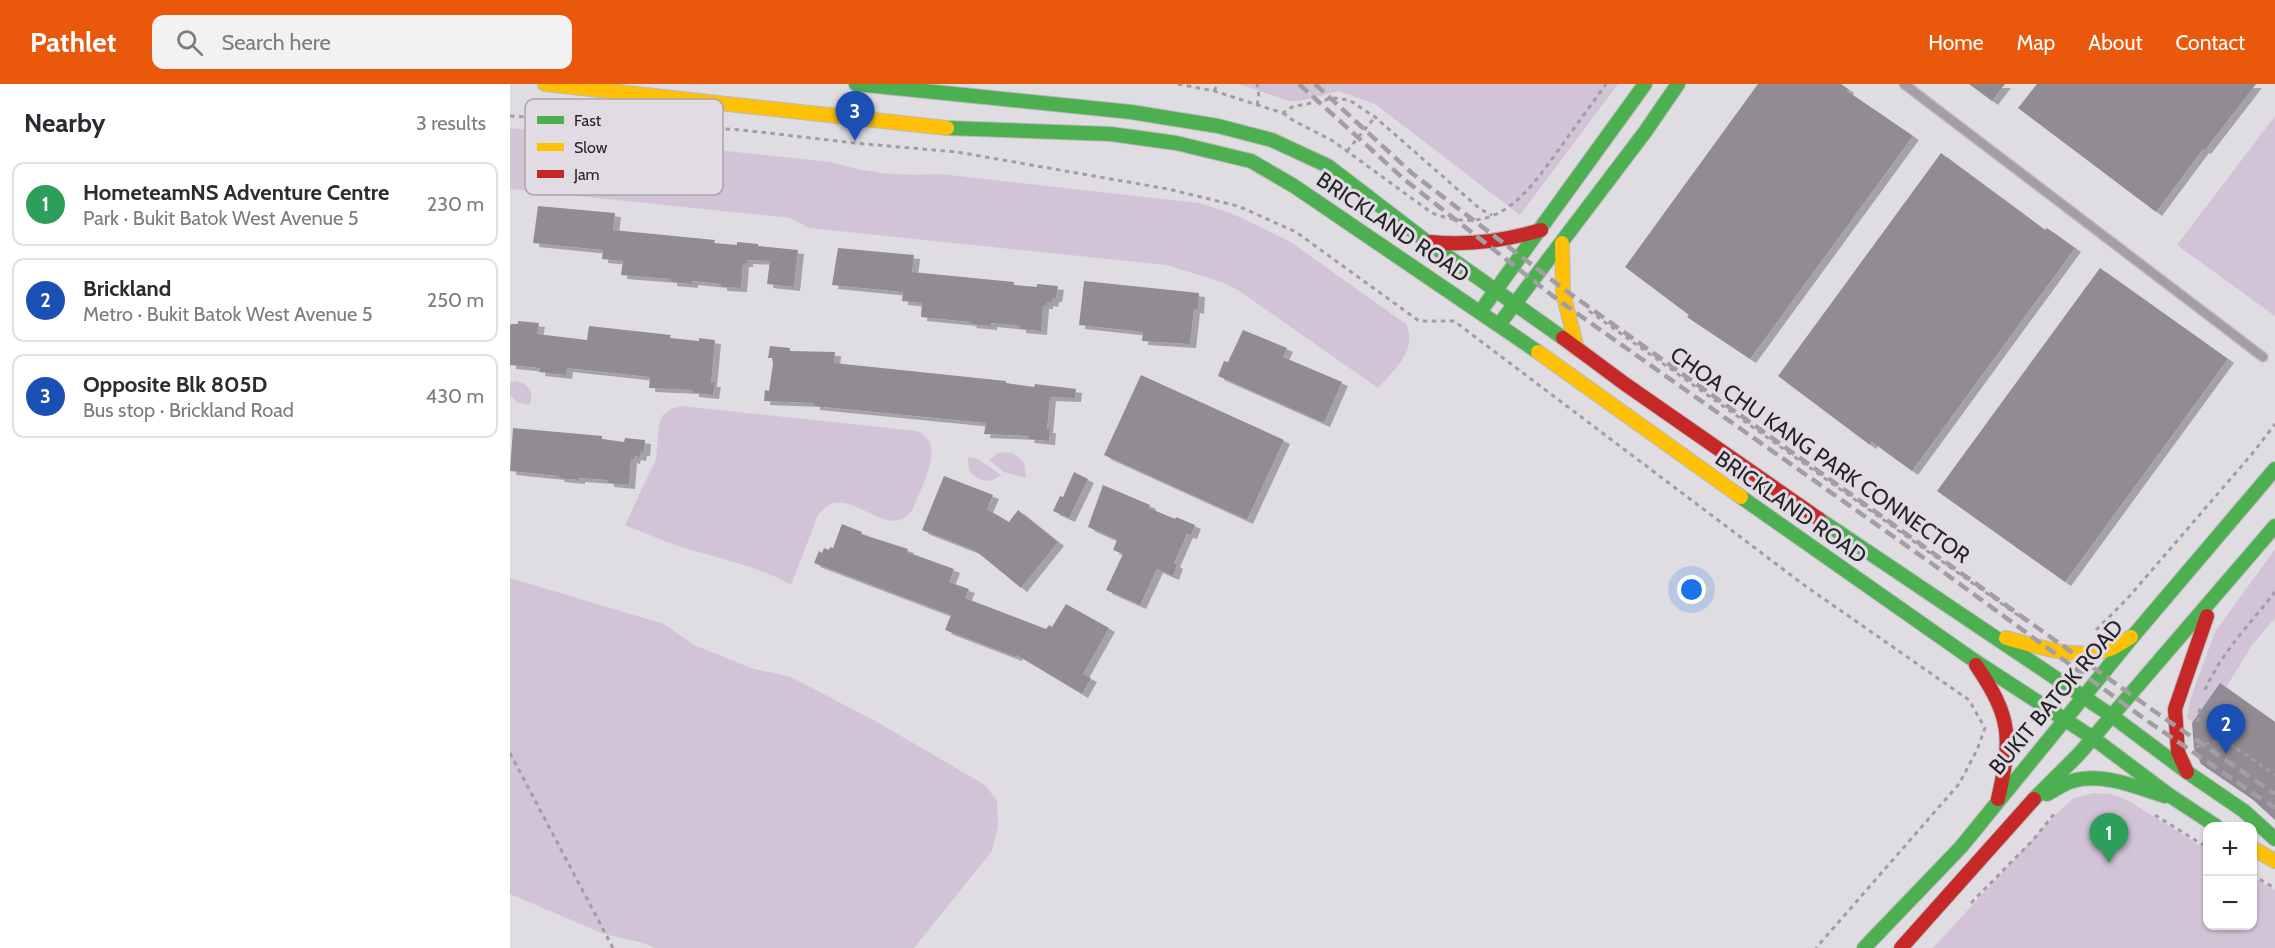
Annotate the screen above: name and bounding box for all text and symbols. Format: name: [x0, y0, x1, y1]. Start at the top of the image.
search box: [152, 15, 572, 69]
text: Pathlet: [30, 25, 116, 59]
icon: search: [173, 26, 206, 59]
text: Search here: [221, 29, 331, 56]
text: Home: [1928, 30, 1984, 55]
text: Map: [2017, 30, 2055, 55]
text: About: [2088, 30, 2142, 55]
text: Contact: [2175, 30, 2245, 55]
pin: 3: [836, 92, 874, 141]
legend: [525, 99, 723, 195]
text: Nearby: [24, 107, 105, 139]
text: 3 results: [416, 111, 486, 135]
text: Fast: [574, 111, 602, 130]
text: Slow: [574, 138, 608, 157]
text: Jam: [573, 165, 600, 184]
street label: BRICKLAND ROAD: [1311, 166, 1475, 288]
text: HometeamNS Adventure Centre: [83, 179, 389, 206]
text: 1: [42, 192, 49, 216]
text: 230 m: [427, 192, 484, 216]
text: Park · Bukit Batok West Avenue 5: [83, 206, 359, 230]
text: Brickland: [83, 275, 171, 302]
text: 2: [40, 288, 51, 312]
text: 250 m: [427, 288, 484, 312]
text: Metro · Bukit Batok West Avenue 5: [83, 302, 373, 326]
street label: CHOA CHU KANG PARK CONNECTOR: [1665, 341, 1975, 569]
text: Opposite Blk 805D: [83, 371, 267, 398]
text: 3: [40, 384, 51, 408]
text: 430 m: [426, 384, 484, 408]
text: Bus stop · Brickland Road: [83, 398, 294, 422]
street label: BRICKLAND ROAD: [1710, 445, 1872, 569]
your location: [1677, 575, 1706, 604]
street label: BUKIT BATOK ROAD: [1983, 614, 2129, 780]
pin: 2: [2206, 704, 2246, 754]
pin: 1: [2090, 814, 2128, 863]
map controls: [2203, 822, 2257, 930]
button: +: [2203, 822, 2257, 876]
button: −: [2203, 876, 2257, 930]

